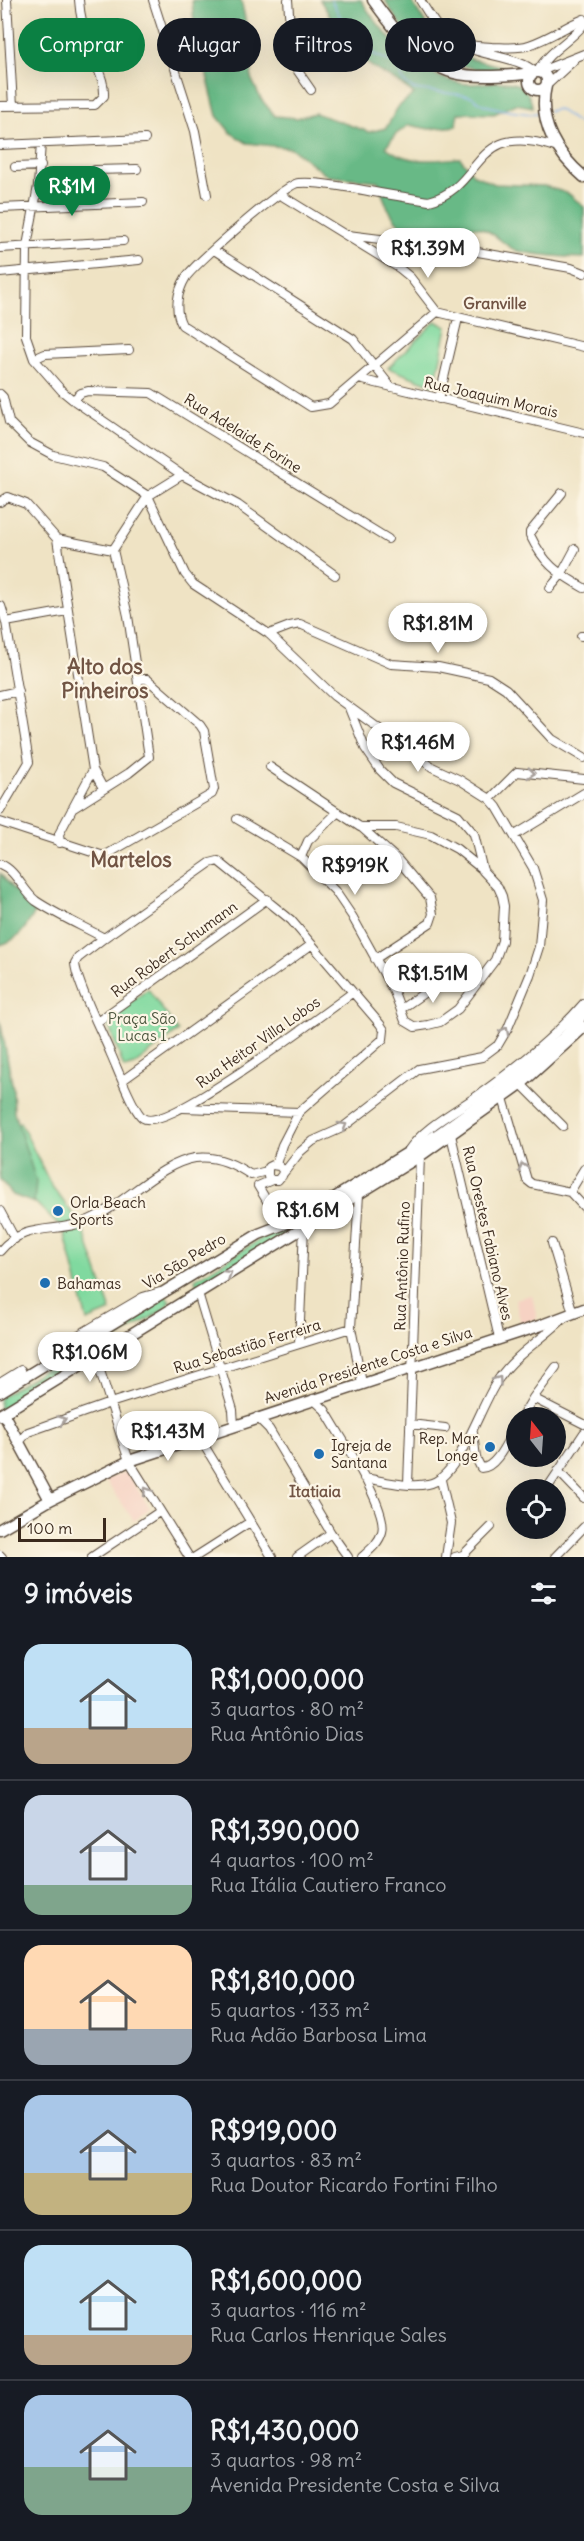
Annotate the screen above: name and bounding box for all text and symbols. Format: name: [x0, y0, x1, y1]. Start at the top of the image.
chip: Comprar: [18, 18, 145, 72]
chip: Alugar: [157, 18, 261, 72]
chip: Filtros: [273, 18, 373, 72]
chip: Novo: [385, 18, 476, 72]
pin: R$1M: [36, 166, 108, 217]
text: R$1M: [48, 173, 96, 198]
pin: R$1.39M: [373, 228, 483, 279]
text: R$1.39M: [391, 235, 465, 260]
district label: Granville: [463, 293, 527, 313]
street label: Rua Joaquim Morais: [422, 372, 560, 422]
street label: Rua Adelaide Forine: [181, 389, 305, 477]
pin: R$1.81M: [383, 603, 493, 654]
text: R$1.81M: [402, 610, 474, 635]
district label: Alto dos Pinheiros: [61, 653, 149, 704]
pin: R$1.46M: [363, 722, 473, 773]
text: R$1.46M: [381, 729, 455, 754]
one-way arrow: [527, 766, 536, 779]
pin: R$919K: [306, 845, 404, 896]
district label: Martelos: [90, 846, 172, 873]
text: R$919K: [321, 852, 389, 877]
street label: Rua Robert Schumann: [107, 897, 241, 1001]
pin: R$1.51M: [378, 953, 488, 1004]
text: R$1.51M: [397, 960, 469, 985]
street label: Rua Heitor Villa Lobos: [192, 992, 324, 1092]
park label: Praça São Lucas I: [108, 1009, 176, 1045]
one-way arrow: [498, 1027, 509, 1038]
one-way arrow: [337, 1122, 347, 1133]
street label: Rua Orestes Fabiano Alves: [459, 1144, 517, 1322]
one-way arrow: [518, 1162, 531, 1173]
pin: R$1.6M: [259, 1190, 357, 1241]
place label: Orla Beach Sports: [70, 1193, 146, 1229]
text: R$1.6M: [276, 1197, 340, 1222]
street label: Rua Antônio Rufino: [390, 1201, 414, 1331]
marker: Orla Beach Sports: [51, 1204, 65, 1218]
street label: Via São Pedro: [139, 1229, 229, 1293]
one-way arrow: [222, 1271, 233, 1282]
place label: Bahamas: [57, 1274, 121, 1293]
marker: Bahamas: [38, 1276, 52, 1290]
street label: Rua Sebastião Ferreira: [171, 1314, 323, 1377]
street label: Avenida Presidente Costa e Silva: [262, 1322, 475, 1408]
pin: R$1.06M: [35, 1332, 145, 1383]
text: R$1.06M: [52, 1339, 128, 1364]
one-way arrow: [491, 1376, 502, 1387]
north arrow: [506, 1407, 566, 1467]
map controls: [506, 1407, 566, 1539]
pin: R$1.43M: [113, 1411, 223, 1462]
one-way arrow: [57, 1414, 67, 1427]
text: R$1.43M: [131, 1418, 205, 1443]
place label: Rep. Mar Longe: [419, 1429, 478, 1465]
place label: Igreja de Santana: [331, 1436, 392, 1472]
marker: Rep. Mar Longe: [483, 1440, 497, 1454]
marker: Igreja de Santana: [312, 1447, 326, 1461]
button: locate: [506, 1479, 566, 1539]
district label: Itatiaia: [289, 1481, 341, 1501]
one-way arrow: [143, 1487, 154, 1497]
scale bar: [18, 1515, 106, 1542]
text: 100 m: [27, 1518, 72, 1538]
text: 9 imóveis: [24, 1577, 133, 1610]
icon: filters: [527, 1577, 560, 1610]
text: R$1,000,000: [210, 1663, 364, 1696]
icon: home: [72, 1668, 144, 1740]
text: 3 quartos · 80 m²: [210, 1696, 364, 1721]
text: Rua Antônio Dias: [210, 1721, 364, 1746]
text: R$1,390,000: [210, 1814, 360, 1847]
icon: home: [72, 1819, 144, 1891]
text: 4 quartos · 100 m²: [210, 1847, 374, 1872]
text: Rua Itália Cautiero Franco: [210, 1872, 447, 1897]
text: R$1,810,000: [210, 1964, 355, 1997]
icon: home: [72, 1969, 144, 2041]
text: 5 quartos · 133 m²: [210, 1997, 370, 2022]
text: Rua Adão Barbosa Lima: [210, 2022, 427, 2047]
text: R$919,000: [210, 2114, 337, 2147]
icon: home: [72, 2119, 144, 2191]
text: 3 quartos · 83 m²: [210, 2147, 362, 2172]
text: Rua Doutor Ricardo Fortini Filho: [210, 2172, 498, 2197]
text: R$1,600,000: [210, 2264, 362, 2297]
icon: home: [72, 2269, 144, 2341]
text: 3 quartos · 116 m²: [210, 2297, 367, 2322]
text: Rua Carlos Henrique Sales: [210, 2322, 447, 2347]
text: R$1,430,000: [210, 2414, 359, 2447]
icon: home: [72, 2419, 144, 2491]
text: 3 quartos · 98 m²: [210, 2447, 362, 2472]
text: Avenida Presidente Costa e Silva: [210, 2472, 500, 2497]

